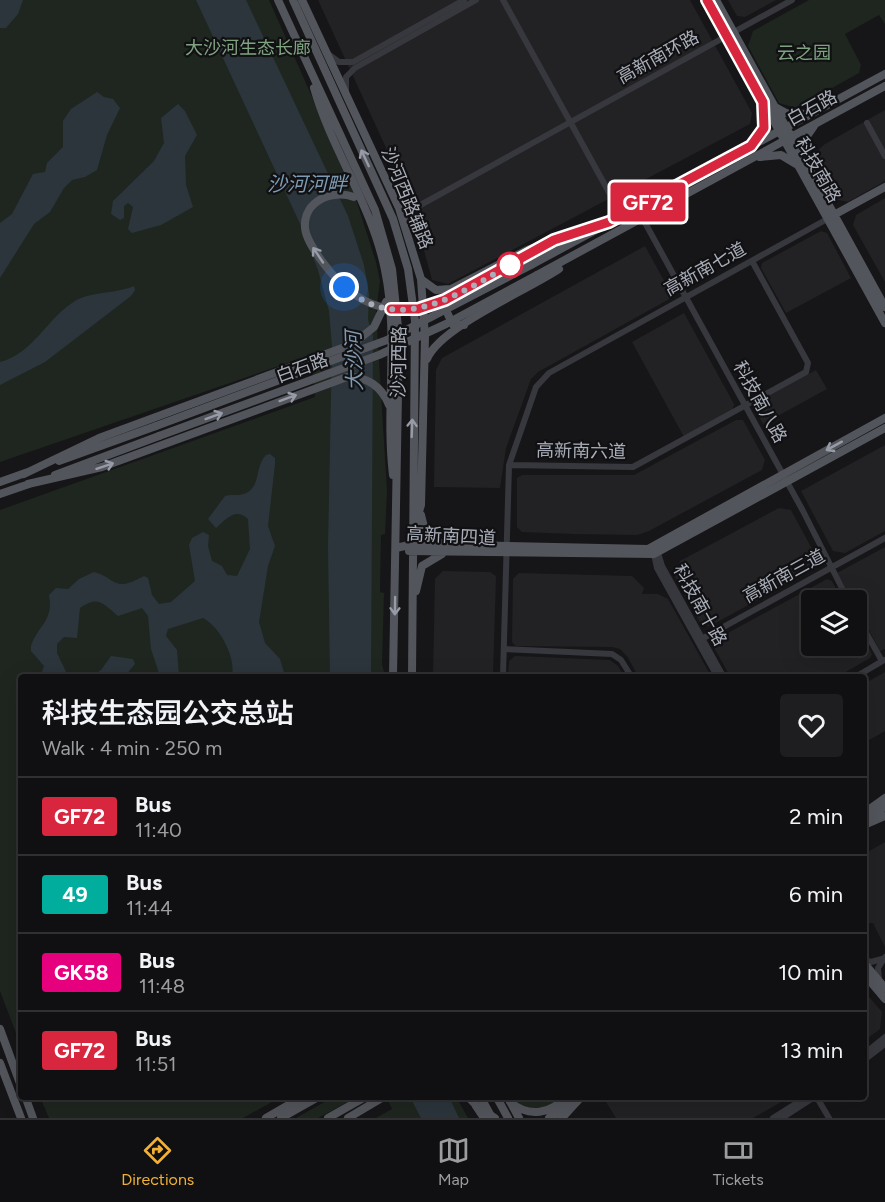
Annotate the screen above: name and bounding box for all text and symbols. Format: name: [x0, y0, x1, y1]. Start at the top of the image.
street label: 高新南环路: [613, 26, 703, 88]
park label: 大沙河生态长廊: [185, 37, 311, 59]
park label: 云之园: [777, 42, 831, 64]
street label: 白石路: [783, 85, 841, 131]
street label: 科技南路: [790, 133, 846, 207]
street label: 沙河西路辅路: [377, 144, 437, 252]
one-way arrow: [359, 149, 371, 167]
water label: 沙河河畔: [267, 172, 350, 196]
line badge: GF72: [606, 182, 690, 222]
text: GF72: [622, 190, 674, 215]
street label: 高新南七道: [660, 238, 750, 300]
one-way arrow: [312, 247, 324, 264]
unlabelled marker: [497, 252, 523, 278]
your location: [329, 272, 359, 302]
street label: 沙河西路: [387, 326, 411, 398]
water label: 大沙河: [341, 327, 367, 391]
street label: 白石路: [273, 348, 331, 388]
street label: 科技南八路: [729, 357, 791, 447]
one-way arrow: [279, 392, 297, 403]
one-way arrow: [204, 410, 223, 421]
one-way arrow: [407, 419, 418, 439]
street label: 高新南六道: [536, 439, 626, 463]
one-way arrow: [826, 441, 843, 453]
one-way arrow: [95, 459, 114, 470]
street label: 高新南四道: [405, 523, 497, 549]
street label: 高新南三道: [739, 545, 829, 607]
street label: 科技南十路: [669, 560, 731, 650]
map controls: [801, 590, 867, 656]
button: layers: [801, 590, 867, 656]
one-way arrow: [389, 596, 401, 616]
button: heart: [780, 694, 843, 757]
text: 科技生态园公交总站: [42, 696, 294, 730]
text: Walk · 4 min · 250 m: [42, 736, 222, 760]
text: Bus: [135, 791, 171, 818]
text: 2 min: [789, 803, 843, 830]
text: GF72: [54, 804, 105, 829]
text: 11:40: [135, 818, 182, 842]
text: Bus: [126, 869, 162, 896]
text: 6 min: [789, 881, 843, 908]
text: 49: [62, 882, 88, 907]
text: 11:44: [126, 896, 172, 920]
text: Bus: [139, 947, 175, 974]
text: 10 min: [778, 959, 843, 986]
text: GK58: [54, 960, 109, 985]
text: 11:48: [139, 974, 185, 998]
text: Bus: [135, 1025, 171, 1052]
text: 13 min: [780, 1037, 843, 1064]
text: GF72: [54, 1038, 105, 1063]
text: 11:51: [135, 1052, 176, 1076]
tab: Directions: [121, 1134, 194, 1189]
tab: Map: [437, 1134, 470, 1189]
tab: Tickets: [713, 1134, 764, 1189]

